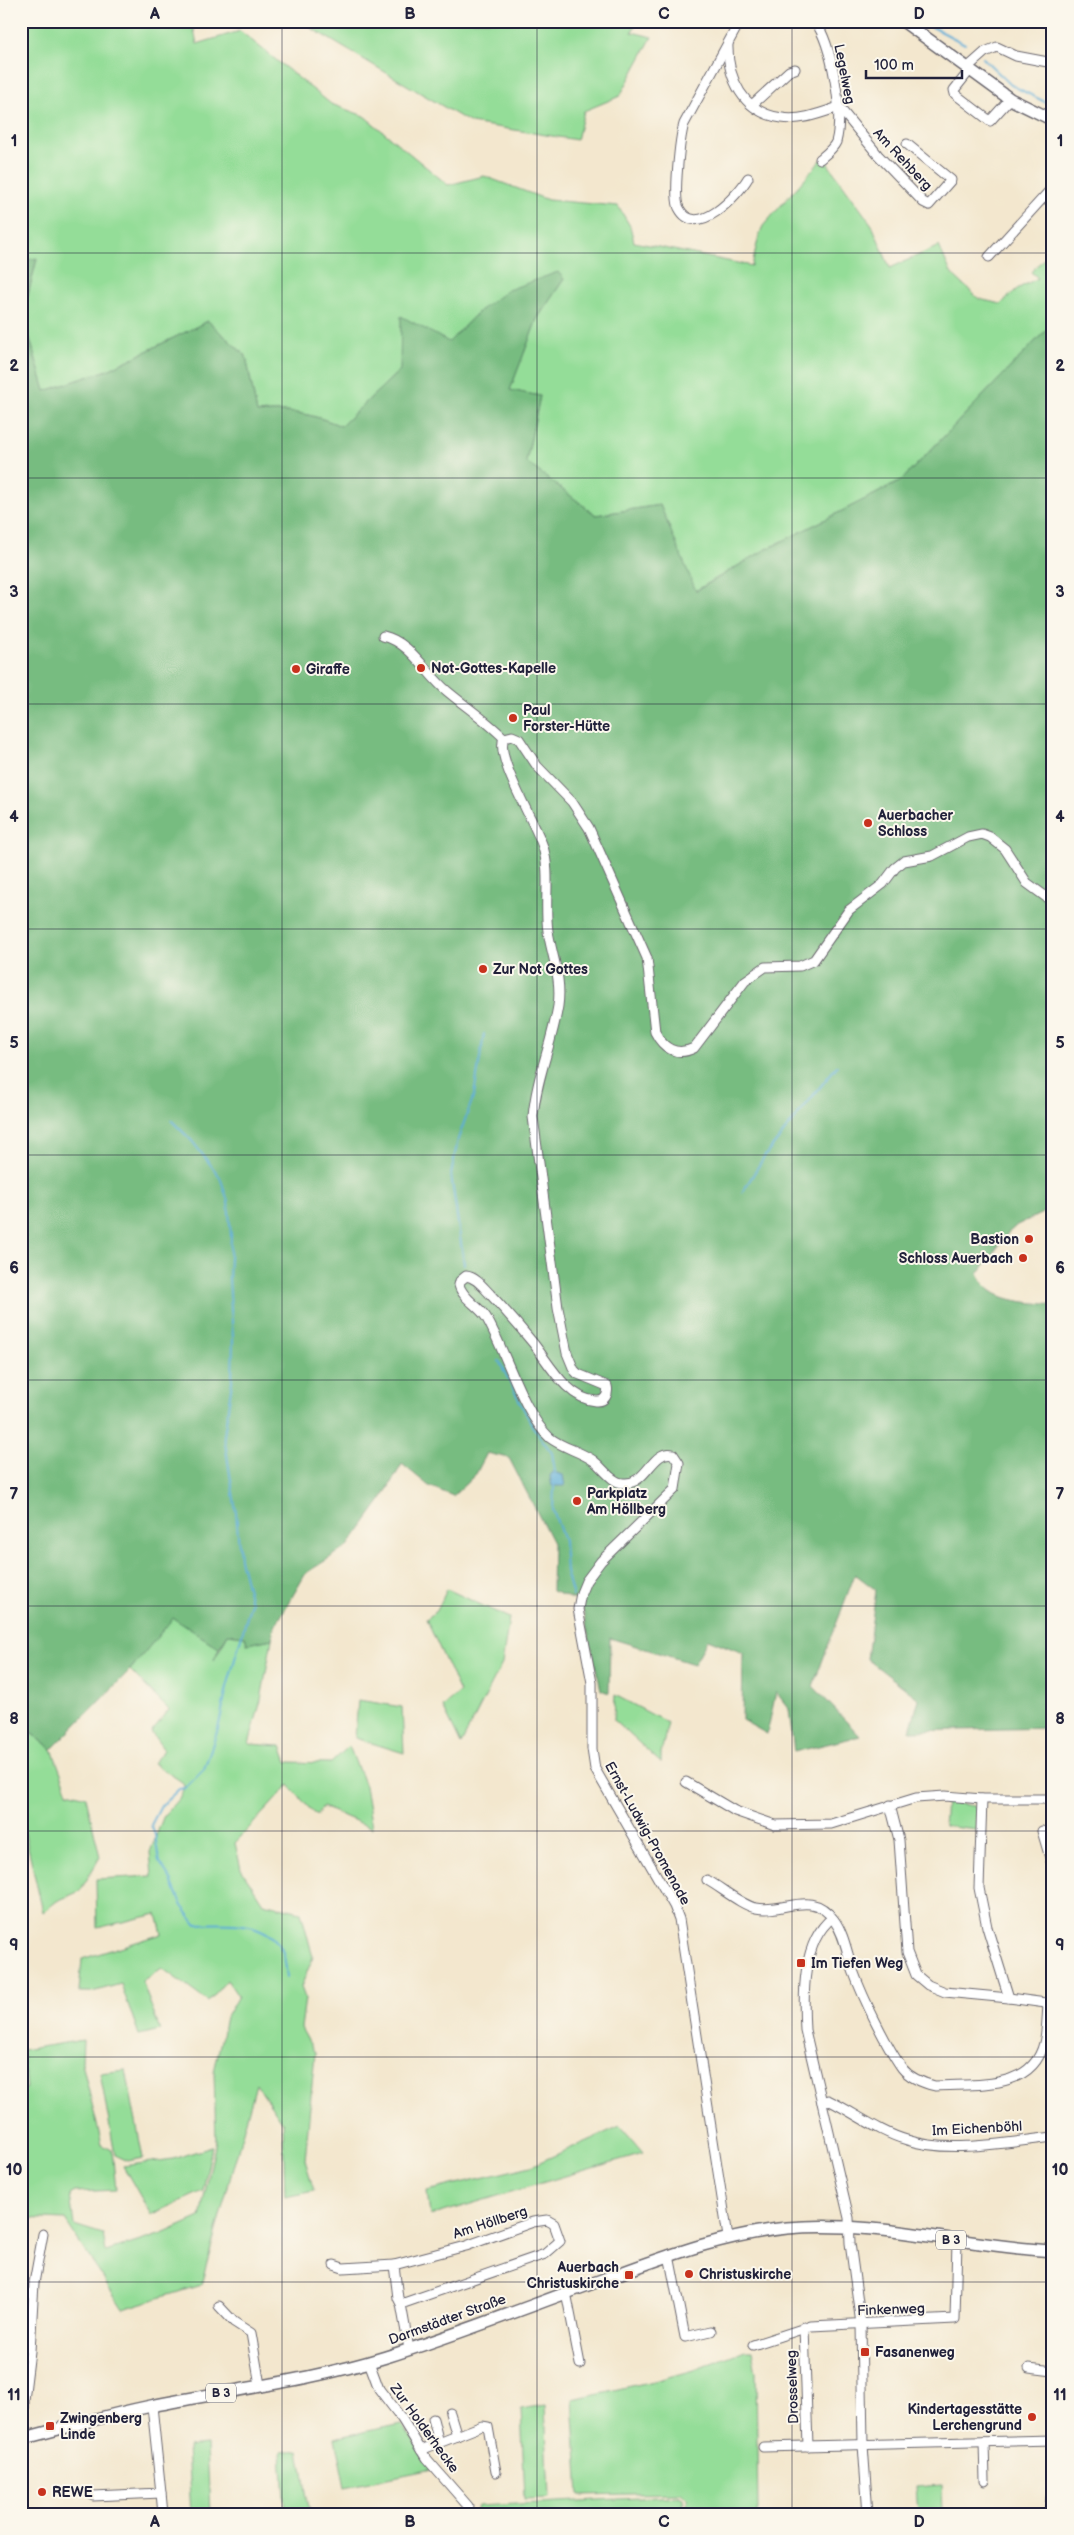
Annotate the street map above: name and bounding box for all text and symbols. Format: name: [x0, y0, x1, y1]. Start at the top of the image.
text: A: [149, 5, 160, 24]
text: B: [404, 5, 416, 24]
text: C: [658, 5, 670, 24]
text: D: [913, 5, 925, 24]
street label: Legelweg: [830, 42, 859, 106]
scale bar: [866, 48, 963, 80]
text: 100 m: [874, 56, 914, 75]
street label: Am Rehberg: [869, 125, 936, 194]
text: 1: [11, 132, 17, 151]
text: 1: [1057, 132, 1063, 151]
text: 2: [9, 357, 19, 376]
text: 2: [1055, 357, 1065, 376]
text: 3: [9, 583, 19, 602]
text: 3: [1055, 583, 1065, 602]
place label: Not-Gottes-Kapelle: [431, 660, 556, 677]
place label: Giraffe: [306, 661, 350, 678]
marker: Not-Gottes-Kapelle: [415, 662, 427, 674]
marker: Giraffe: [290, 663, 302, 675]
place label: Paul Forster-Hütte: [523, 702, 610, 735]
marker: Paul Forster-Hütte: [507, 712, 519, 724]
place label: Auerbacher Schloss: [877, 807, 954, 840]
text: 4: [9, 808, 19, 827]
text: 4: [1055, 808, 1065, 827]
marker: Auerbacher Schloss: [862, 817, 874, 829]
place label: Zur Not Gottes: [493, 961, 588, 978]
marker: Zur Not Gottes: [477, 963, 489, 975]
text: 5: [9, 1034, 19, 1053]
text: 5: [1055, 1034, 1065, 1053]
place label: Bastion: [970, 1231, 1019, 1248]
marker: Bastion: [1023, 1233, 1035, 1245]
place label: Schloss Auerbach: [899, 1250, 1013, 1267]
marker: Schloss Auerbach: [1017, 1252, 1029, 1264]
text: 6: [9, 1259, 19, 1278]
text: 6: [1055, 1259, 1065, 1278]
text: 7: [10, 1485, 19, 1504]
place label: Parkplatz Am Höllberg: [586, 1485, 666, 1518]
text: 7: [1056, 1485, 1065, 1504]
marker: Parkplatz Am Höllberg: [571, 1495, 583, 1507]
text: 8: [9, 1710, 19, 1729]
text: 8: [1055, 1710, 1065, 1729]
street label: Ernst-Ludwig-Promenade: [601, 1759, 694, 1908]
text: 9: [9, 1936, 19, 1955]
text: 9: [1055, 1936, 1065, 1955]
place label: Im Tiefen Weg: [811, 1955, 903, 1972]
marker: Im Tiefen Weg: [795, 1957, 807, 1969]
street label: Im Eichenböhl: [931, 2118, 1023, 2139]
text: 10: [6, 2161, 22, 2180]
text: 10: [1052, 2161, 1068, 2180]
street label: Am Höllberg: [451, 2202, 530, 2243]
road number: B 3: [936, 2230, 966, 2250]
place label: Auerbach Christuskirche: [527, 2259, 619, 2292]
place label: Christuskirche: [699, 2266, 791, 2283]
marker: Christuskirche: [683, 2268, 695, 2280]
marker: Auerbach Christuskirche: [623, 2269, 635, 2281]
street label: Darmstädter Straße: [386, 2290, 508, 2349]
street label: Finkenweg: [857, 2300, 925, 2319]
place label: Fasanenweg: [875, 2344, 955, 2361]
marker: Fasanenweg: [859, 2346, 871, 2358]
street label: Drosselweg: [783, 2350, 802, 2424]
street label: Zur Holderhecke: [386, 2380, 463, 2476]
road number: B 3: [206, 2384, 236, 2402]
text: 11: [7, 2386, 21, 2405]
text: 11: [1053, 2386, 1067, 2405]
place label: Kindertagesstätte Lerchengrund: [908, 2401, 1022, 2434]
place label: Zwingenberg Linde: [60, 2410, 142, 2443]
marker: Kindertagesstätte Lerchengrund: [1026, 2411, 1038, 2423]
marker: Zwingenberg Linde: [44, 2420, 56, 2432]
place label: REWE: [52, 2484, 93, 2501]
marker: REWE: [36, 2486, 48, 2498]
text: A: [149, 2513, 160, 2532]
text: B: [404, 2513, 416, 2532]
text: C: [658, 2513, 670, 2532]
text: D: [913, 2513, 925, 2532]

